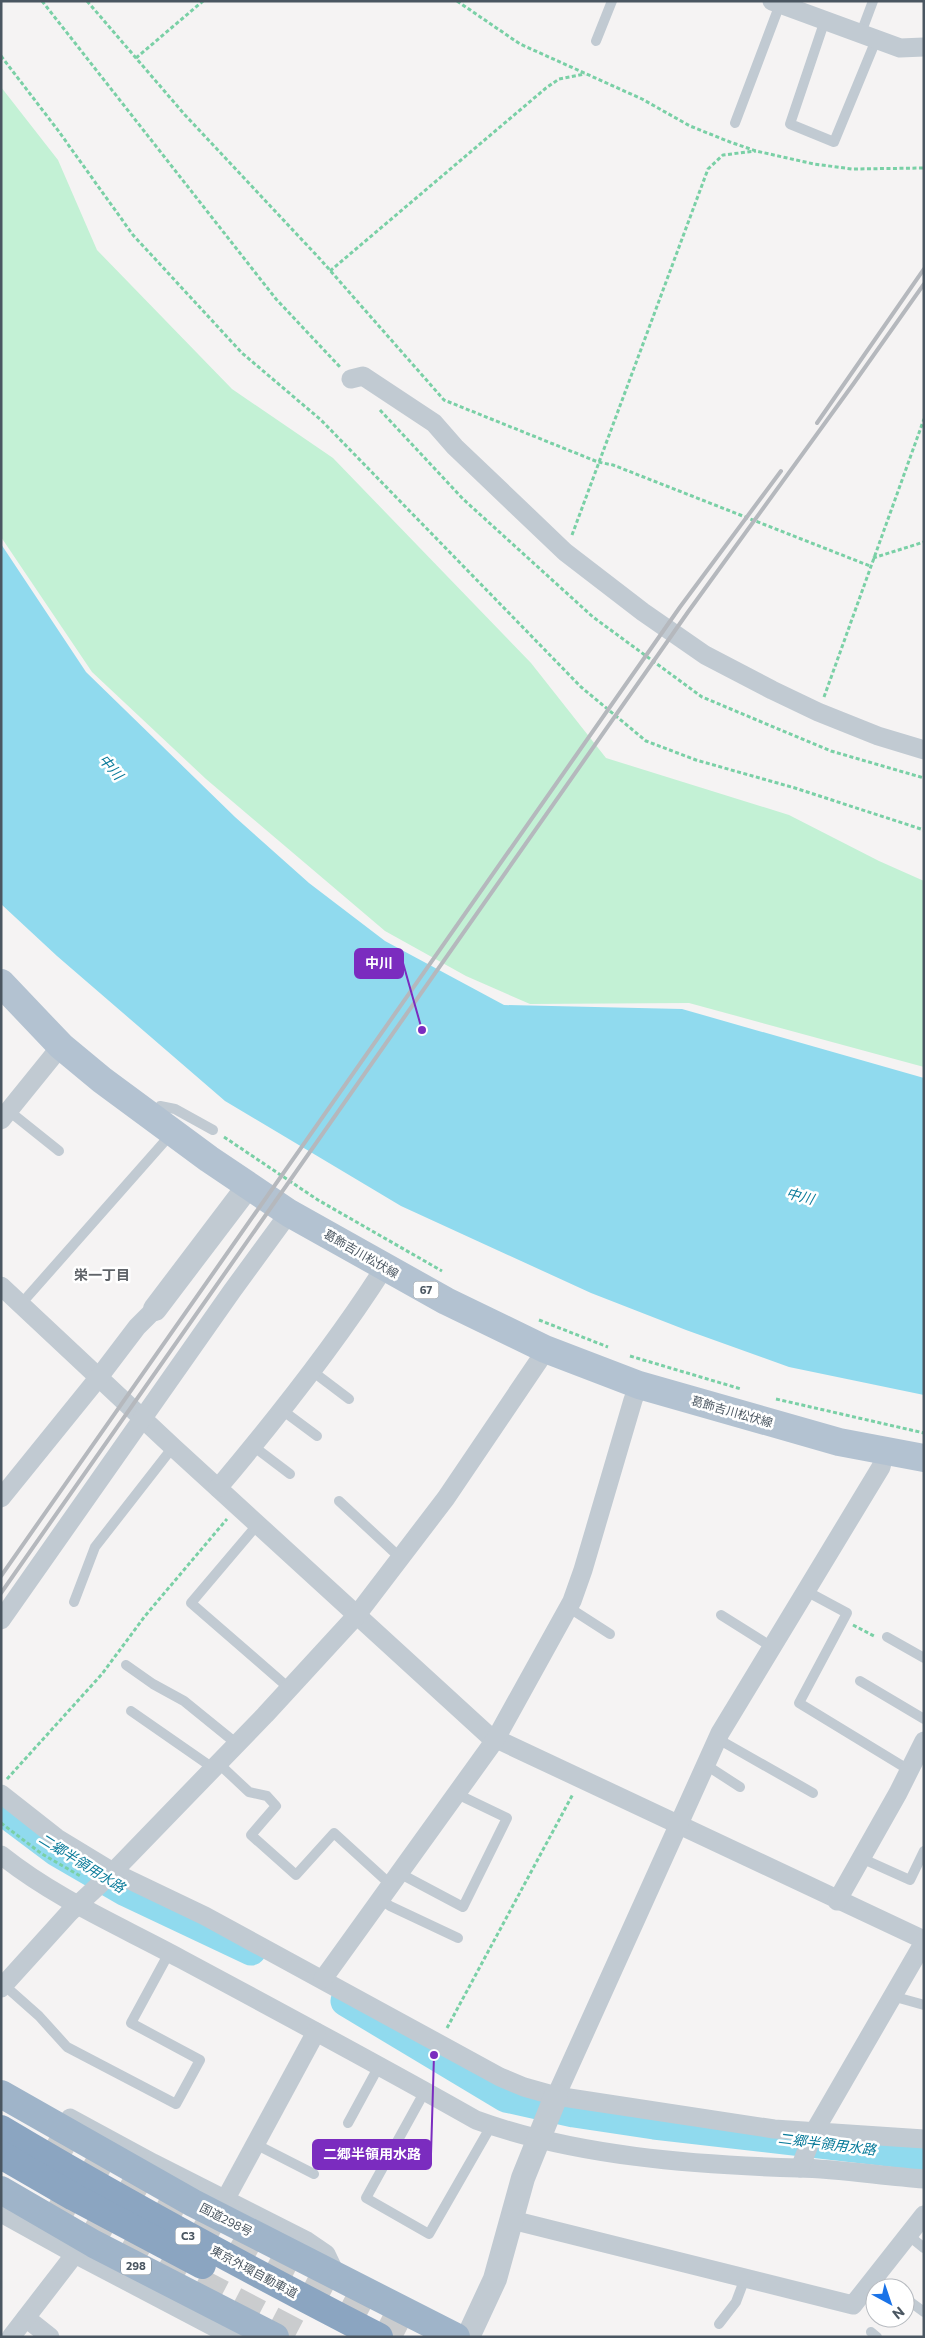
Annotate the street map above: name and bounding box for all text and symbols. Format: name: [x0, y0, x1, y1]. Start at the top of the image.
water label: 中川: [96, 751, 128, 784]
callout: 中川: [355, 949, 403, 978]
text: 中川: [365, 954, 393, 971]
water label: 中川: [784, 1184, 818, 1208]
street label: 葛飾吉川松伏線: [322, 1226, 401, 1280]
district label: 栄一丁目: [74, 1266, 130, 1283]
road number: 67: [414, 1282, 438, 1298]
street label: 葛飾吉川松伏線: [690, 1393, 775, 1429]
water label: 二郷半領用水路: [36, 1829, 129, 1896]
water label: 二郷半領用水路: [777, 2129, 878, 2158]
callout: 二郷半領用水路: [313, 2140, 431, 2169]
text: 二郷半領用水路: [323, 2145, 421, 2162]
street label: 国道298号: [198, 2200, 255, 2238]
road number: C3: [176, 2228, 200, 2244]
street label: 東京外環自動車道: [209, 2242, 300, 2300]
road number: 298: [121, 2258, 151, 2274]
north arrow: [865, 2278, 915, 2328]
text: N: [889, 2303, 908, 2323]

